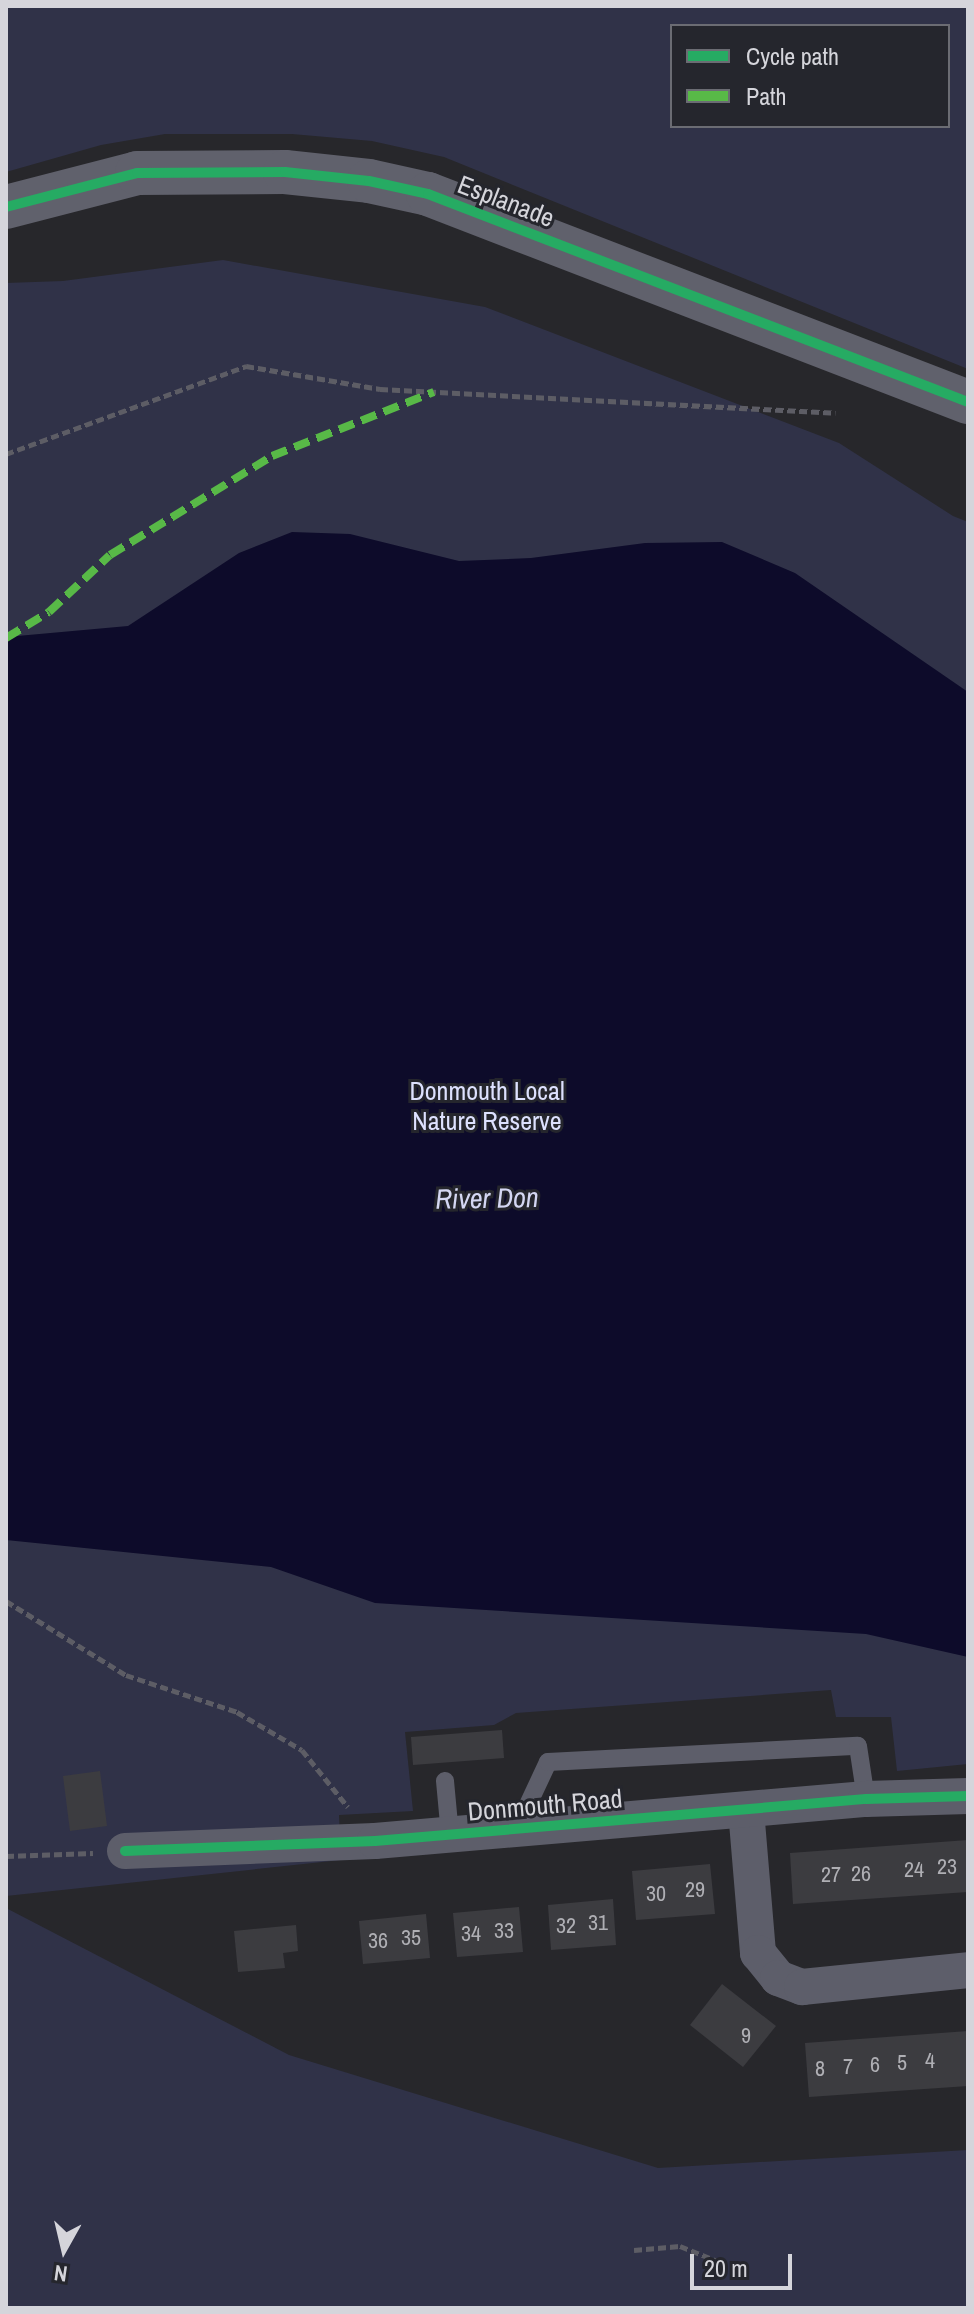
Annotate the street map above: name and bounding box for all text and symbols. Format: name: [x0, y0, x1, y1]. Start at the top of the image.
legend: [670, 24, 950, 128]
text: Cycle path: [746, 40, 839, 72]
text: Path: [746, 80, 787, 112]
street label: Esplanade: [453, 168, 559, 234]
park label: Donmouth Local Nature Reserve: [409, 1075, 565, 1136]
water label: River Don: [435, 1180, 539, 1216]
street label: Donmouth Road: [466, 1783, 624, 1827]
house number: 23: [937, 1854, 957, 1880]
house number: 24: [904, 1857, 924, 1883]
house number: 26: [851, 1861, 871, 1887]
house number: 27: [821, 1862, 841, 1888]
house number: 29: [685, 1877, 705, 1903]
house number: 30: [646, 1881, 666, 1907]
house number: 31: [588, 1910, 608, 1936]
house number: 32: [556, 1913, 576, 1939]
house number: 33: [494, 1918, 514, 1944]
house number: 34: [461, 1921, 481, 1947]
house number: 35: [401, 1925, 421, 1951]
house number: 36: [368, 1928, 388, 1954]
house number: 9: [741, 2023, 751, 2049]
house number: 4: [925, 2048, 935, 2074]
house number: 5: [897, 2050, 907, 2076]
house number: 6: [870, 2052, 880, 2078]
house number: 7: [843, 2054, 853, 2080]
house number: 8: [815, 2056, 825, 2082]
north arrow: [24, 2210, 104, 2290]
scale bar: [694, 2238, 796, 2288]
text: 20 m: [704, 2252, 748, 2284]
text: N: [52, 2258, 69, 2290]

